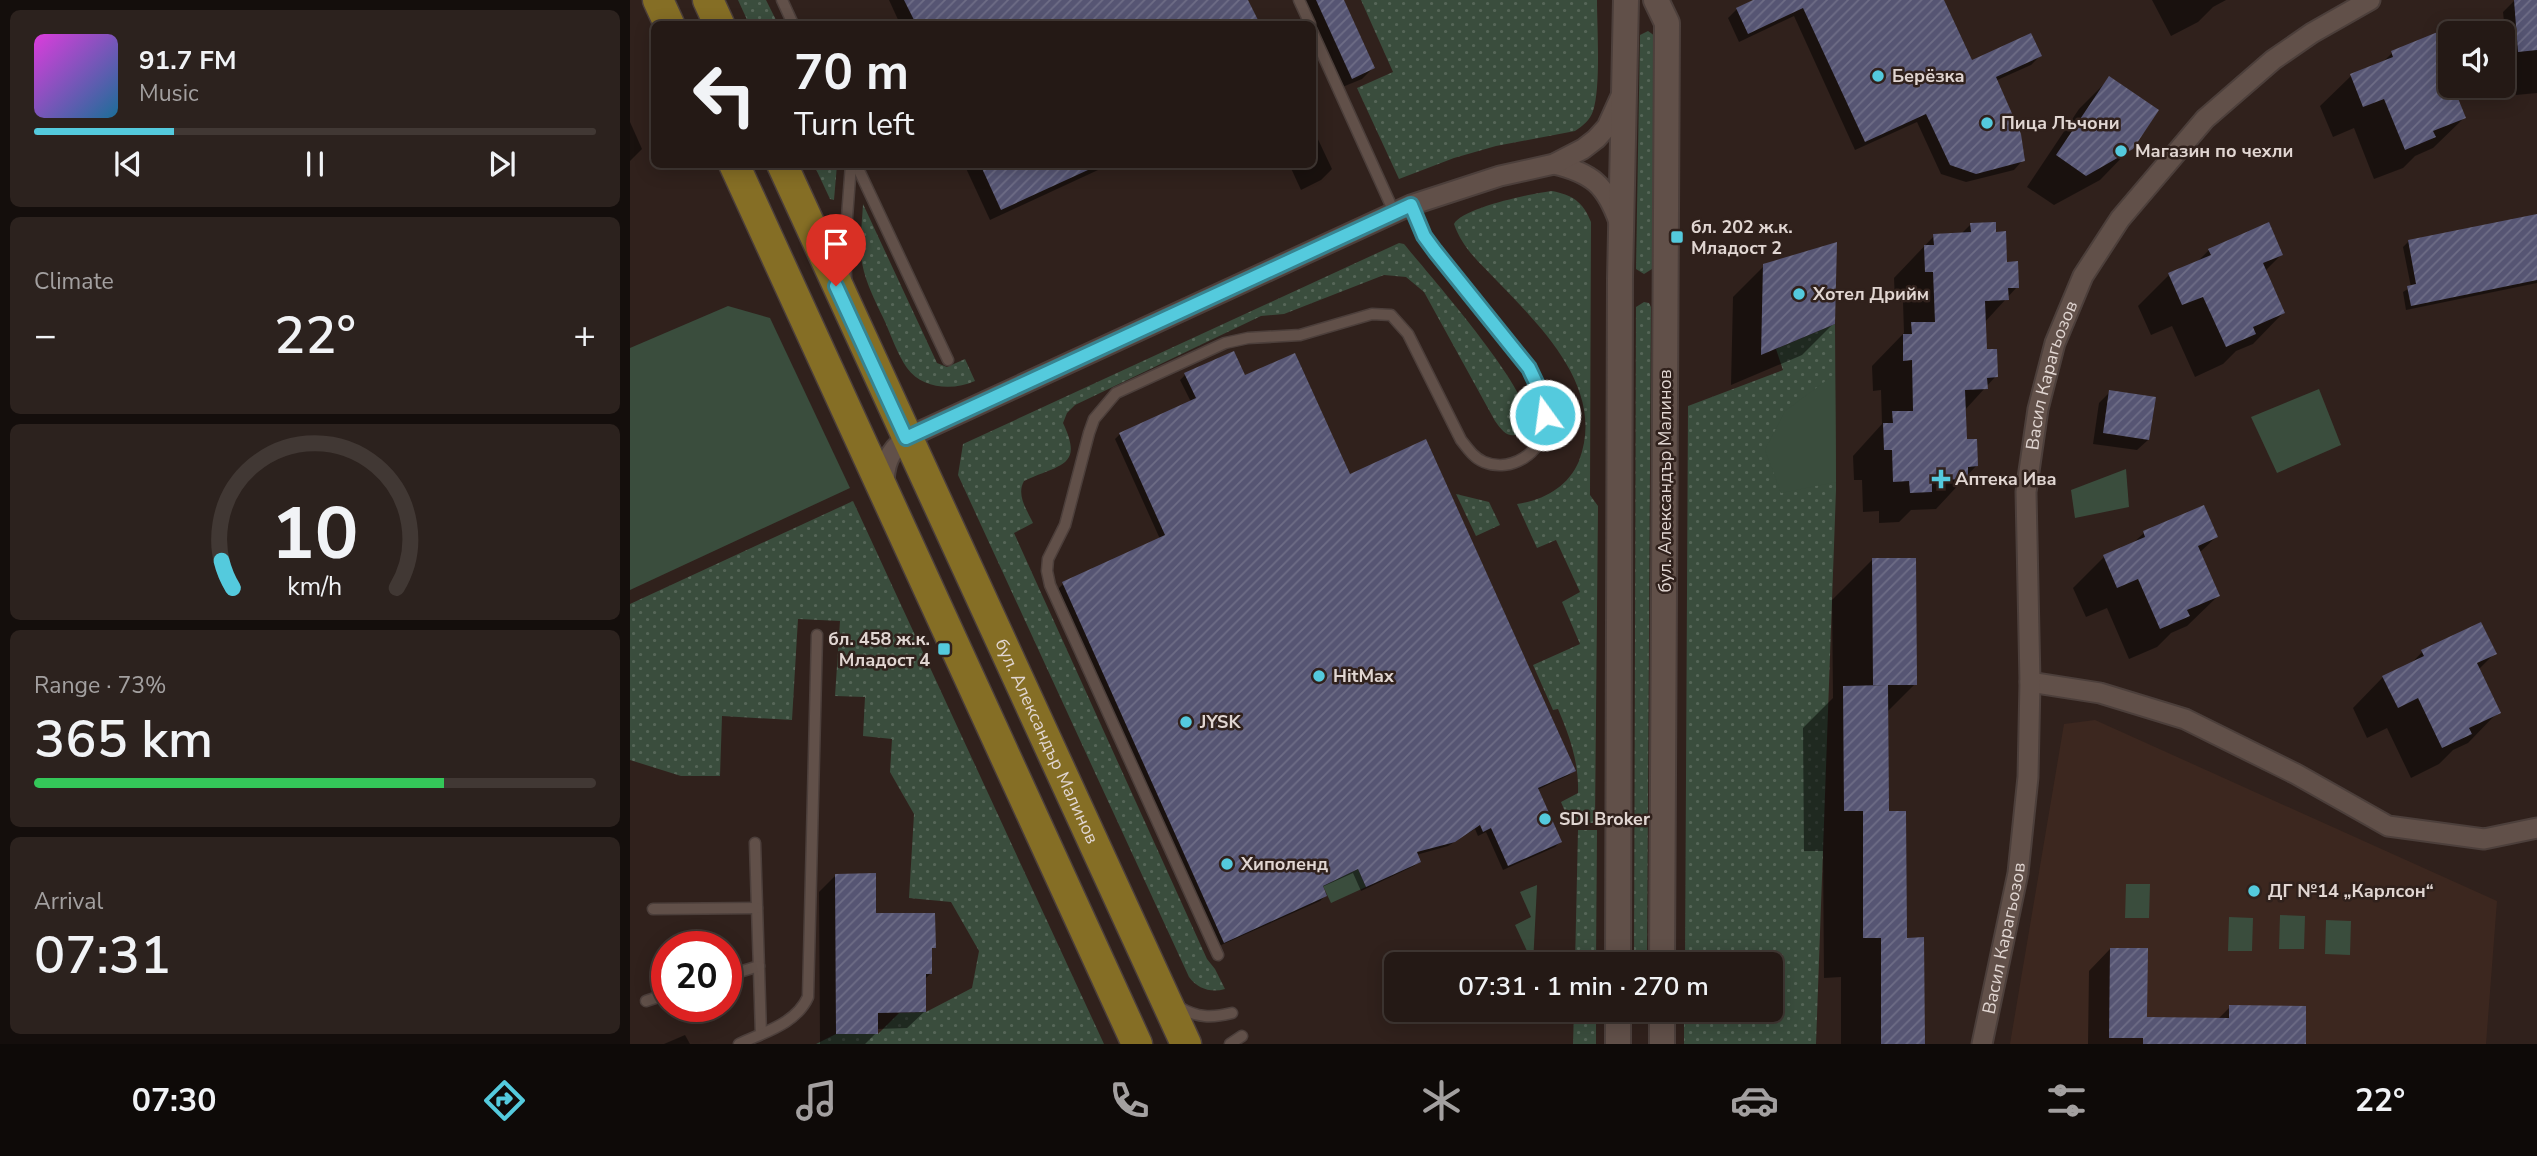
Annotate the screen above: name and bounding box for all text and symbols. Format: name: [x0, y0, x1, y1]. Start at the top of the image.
map controls: [2438, 21, 2515, 98]
button: sound: [2438, 21, 2515, 98]
text: 70 m: [794, 39, 909, 106]
text: 91.7 FM: [139, 43, 236, 78]
icon: left: [679, 49, 770, 140]
place label: Берёзка: [1892, 64, 1965, 88]
marker: Берёзка: [1870, 68, 1886, 84]
text: Music: [139, 78, 199, 109]
text: Turn left: [794, 103, 914, 146]
place label: Пица Лъчони: [2001, 111, 2120, 135]
marker: Пица Лъчони: [1979, 115, 1995, 131]
place label: Магазин по чехли: [2135, 139, 2293, 163]
marker: Магазин по чехли: [2113, 143, 2129, 159]
icon: previous: [109, 145, 147, 183]
icon: pause: [296, 145, 334, 183]
icon: next: [483, 145, 521, 183]
pin: [806, 214, 866, 286]
place label: бл. 202 ж.к. Младост 2: [1691, 215, 1793, 260]
icon: arrive: [817, 225, 855, 263]
marker: бл. 202 ж.к. Младост 2: [1669, 229, 1685, 245]
text: Climate: [34, 266, 114, 297]
place label: Хотел Дрийм: [1812, 282, 1929, 306]
marker: Хотел Дрийм: [1791, 286, 1807, 302]
street label: Васил Карагьозов: [2020, 297, 2083, 452]
text: 22°: [274, 300, 356, 371]
text: −: [34, 310, 57, 361]
text: +: [573, 310, 596, 361]
street label: бул. Александър Малинов: [1653, 369, 1677, 593]
position arrow: [1508, 378, 1582, 452]
place label: Аптека Ива: [1955, 467, 2057, 491]
marker: Аптека Ива: [1933, 471, 1949, 487]
text: 10: [271, 484, 359, 584]
text: km/h: [287, 570, 343, 604]
place label: бл. 458 ж.к. Младост 4: [828, 627, 930, 672]
street label: бул. Александър Малинов: [989, 635, 1104, 848]
marker: бл. 458 ж.к. Младост 4: [936, 641, 952, 657]
place label: HitMax: [1333, 664, 1394, 688]
marker: HitMax: [1311, 668, 1327, 684]
text: Range · 73%: [34, 670, 166, 701]
text: 365 km: [34, 704, 213, 775]
place label: JYSK: [1199, 710, 1241, 734]
marker: JYSK: [1178, 714, 1194, 730]
place label: SDI Broker: [1559, 807, 1650, 831]
marker: SDI Broker: [1537, 811, 1553, 827]
place label: Хиполенд: [1240, 852, 1328, 876]
marker: Хиполенд: [1219, 856, 1235, 872]
street label: Васил Карагьозов: [1977, 861, 2031, 1016]
place label: ДГ №14 „Карлсон“: [2268, 879, 2434, 903]
marker: ДГ №14 „Карлсон“: [2246, 883, 2262, 899]
text: Arrival: [34, 886, 103, 917]
text: 07:31: [34, 920, 171, 991]
speed limit sign: 20: [651, 931, 742, 1022]
text: 07:31 · 1 min · 270 m: [1458, 969, 1709, 1004]
icon: directions: [480, 1076, 529, 1125]
icon: music: [792, 1076, 841, 1125]
icon: phone: [1105, 1076, 1154, 1125]
icon: climate: [1417, 1076, 1466, 1125]
icon: car: [1730, 1076, 1779, 1125]
icon: filters: [2042, 1076, 2091, 1125]
text: 07:30: [132, 1079, 216, 1122]
text: 22°: [2355, 1079, 2405, 1122]

